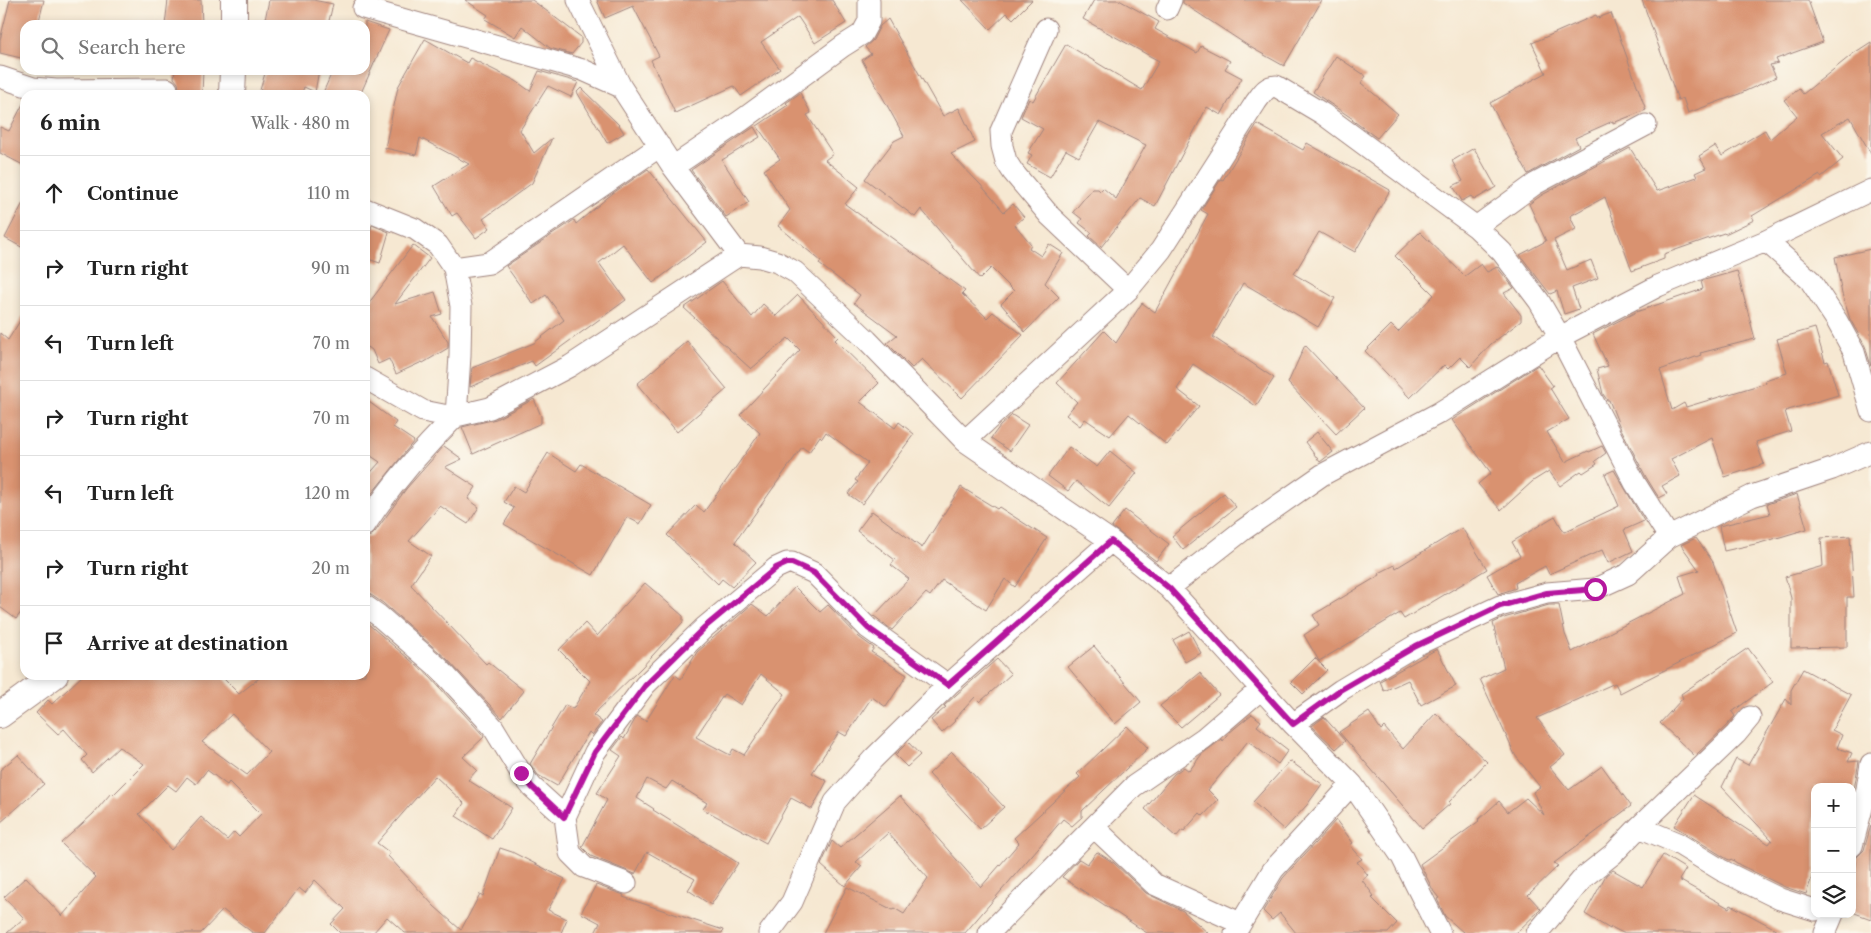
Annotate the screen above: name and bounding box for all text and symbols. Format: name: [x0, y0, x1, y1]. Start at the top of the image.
search box: [20, 20, 370, 75]
icon: search: [38, 34, 66, 62]
text: Search here: [78, 36, 186, 59]
text: 6 min: [40, 110, 101, 135]
text: Walk · 480 m: [251, 113, 350, 133]
icon: ahead: [40, 179, 68, 207]
text: Continue: [87, 182, 179, 205]
text: 110 m: [307, 183, 350, 203]
icon: right: [40, 254, 68, 282]
text: Turn right: [87, 257, 188, 280]
text: 90 m: [311, 258, 350, 278]
icon: left: [40, 329, 68, 357]
text: Turn left: [87, 332, 174, 355]
text: 70 m: [313, 333, 350, 353]
icon: right: [40, 404, 68, 432]
text: Turn right: [87, 407, 188, 430]
text: 70 m: [313, 408, 350, 428]
icon: left: [40, 479, 68, 507]
text: Turn left: [87, 482, 174, 505]
text: 120 m: [305, 483, 350, 503]
icon: right: [40, 554, 68, 582]
text: Turn right: [87, 557, 188, 580]
text: 20 m: [311, 558, 350, 578]
route start: [1584, 578, 1607, 601]
icon: arrive: [40, 629, 68, 657]
text: Arrive at destination: [87, 632, 288, 655]
route end: [510, 762, 533, 785]
map controls: [1811, 783, 1856, 918]
button: +: [1811, 783, 1856, 828]
button: −: [1811, 828, 1856, 873]
button: layers: [1811, 873, 1856, 918]

